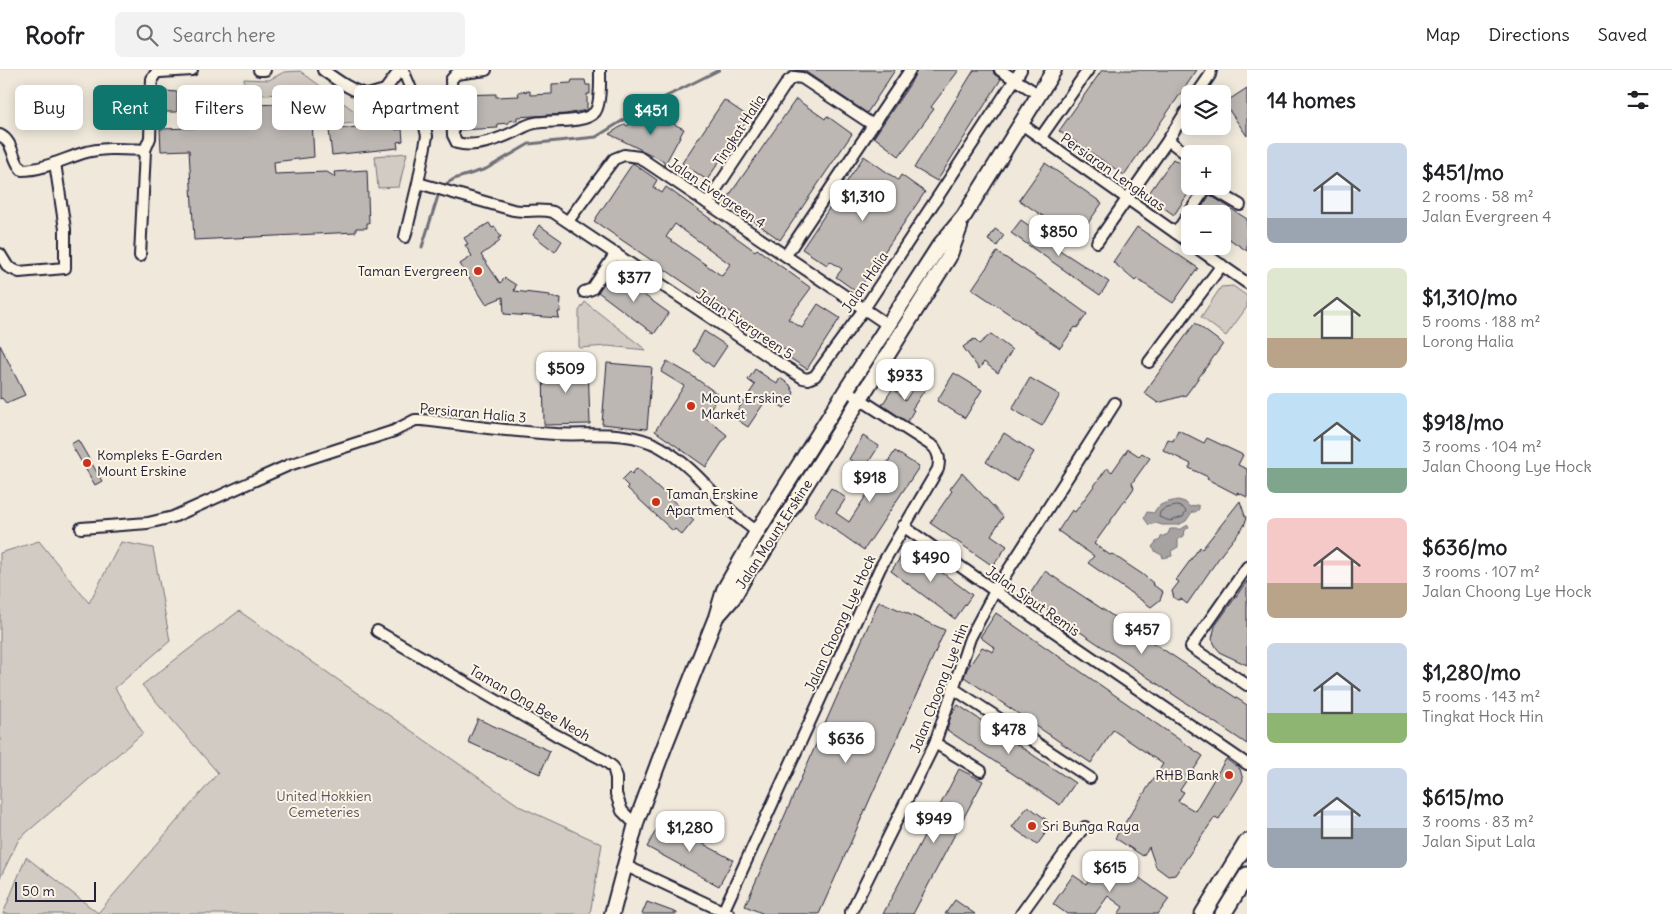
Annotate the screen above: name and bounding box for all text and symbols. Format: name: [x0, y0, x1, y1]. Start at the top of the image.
search box: [115, 12, 465, 57]
text: Roofr: [25, 20, 85, 50]
icon: search: [133, 21, 161, 49]
text: Search here: [173, 23, 276, 47]
text: Map: [1425, 23, 1460, 46]
text: Directions: [1488, 23, 1570, 46]
text: Saved: [1598, 23, 1647, 46]
chip: Buy: [15, 85, 83, 130]
chip: Rent: [93, 85, 167, 130]
chip: Filters: [177, 85, 262, 130]
chip: New: [272, 85, 344, 130]
chip: Apartment: [354, 85, 477, 130]
map controls: [1181, 85, 1231, 255]
button: layers: [1181, 85, 1231, 135]
icon: filters: [1624, 86, 1652, 114]
text: 14 homes: [1267, 87, 1356, 114]
street label: Tingkat Halia: [709, 91, 769, 169]
pin: $451: [621, 93, 681, 136]
text: $451: [634, 100, 668, 120]
street label: Persiaran Lengkuas: [1057, 129, 1169, 215]
button: +: [1181, 145, 1231, 195]
street label: Jalan Evergreen 4: [665, 154, 769, 232]
text: $451/mo: [1422, 159, 1504, 186]
icon: home: [1307, 163, 1367, 223]
pin: $1,310: [822, 180, 904, 222]
text: $1,310: [841, 186, 885, 206]
text: 2 rooms · 58 m²: [1422, 186, 1534, 206]
button: −: [1181, 205, 1231, 255]
text: Jalan Evergreen 4: [1422, 206, 1552, 226]
pin: $850: [1029, 214, 1089, 257]
text: $850: [1040, 221, 1078, 241]
street label: Jalan Halia: [838, 248, 892, 316]
pin: $377: [604, 260, 664, 303]
place label: Taman Evergreen: [358, 262, 468, 280]
marker: Taman Evergreen: [472, 265, 484, 277]
text: $377: [617, 267, 651, 287]
text: $1,310/mo: [1422, 284, 1517, 311]
street label: Jalan Evergreen 5: [693, 285, 797, 363]
icon: home: [1307, 288, 1367, 348]
text: 5 rooms · 188 m²: [1422, 311, 1540, 331]
text: Lorong Halia: [1422, 331, 1514, 351]
pin: $509: [536, 352, 596, 394]
text: $509: [547, 358, 585, 378]
pin: $933: [875, 358, 935, 401]
text: $933: [887, 365, 923, 385]
place label: Mount Erskine Market: [701, 389, 790, 423]
street label: Persiaran Halia 3: [419, 399, 527, 427]
marker: Mount Erskine Market: [685, 400, 697, 412]
text: $918/mo: [1422, 409, 1504, 436]
icon: home: [1307, 413, 1367, 473]
text: 3 rooms · 104 m²: [1422, 436, 1542, 456]
place label: Kompleks E-Garden Mount Erskine: [97, 446, 222, 480]
text: Jalan Choong Lye Hock: [1422, 456, 1592, 476]
marker: Kompleks E-Garden Mount Erskine: [81, 457, 93, 469]
pin: $918: [840, 460, 900, 503]
text: $918: [853, 467, 887, 487]
street label: Jalan Mount Erskine: [732, 476, 816, 592]
place label: Taman Erskine Apartment: [666, 485, 758, 519]
marker: Taman Erskine Apartment: [650, 496, 662, 508]
text: $636/mo: [1422, 534, 1507, 561]
icon: home: [1307, 538, 1367, 598]
pin: $490: [901, 540, 961, 583]
text: $490: [912, 547, 950, 567]
street label: Jalan Choong Lye Hock: [800, 552, 880, 694]
text: 3 rooms · 107 m²: [1422, 561, 1540, 581]
street label: Jalan Siput Remis: [982, 562, 1084, 640]
text: Jalan Choong Lye Hock: [1422, 581, 1592, 601]
pin: $457: [1112, 612, 1172, 655]
text: $457: [1124, 619, 1160, 639]
street label: Jalan Choong Lye Hin: [906, 621, 972, 755]
text: $1,280/mo: [1422, 659, 1521, 686]
street label: Taman Ong Bee Neoh: [466, 661, 594, 745]
icon: home: [1307, 663, 1367, 723]
text: 5 rooms · 143 m²: [1422, 686, 1540, 706]
text: Tingkat Hock Hin: [1422, 706, 1543, 726]
pin: $478: [979, 712, 1039, 755]
text: $478: [991, 719, 1027, 739]
pin: $636: [816, 722, 876, 764]
text: $636: [828, 728, 864, 748]
place label: RHB Bank: [1155, 766, 1219, 784]
marker: RHB Bank: [1223, 769, 1235, 781]
text: $615/mo: [1422, 784, 1504, 811]
park label: United Hokkien Cemeteries: [276, 787, 372, 821]
icon: home: [1307, 788, 1367, 848]
pin: $949: [904, 802, 964, 844]
text: $949: [916, 808, 952, 828]
pin: $1,280: [649, 810, 731, 853]
text: 3 rooms · 83 m²: [1422, 811, 1534, 831]
text: $1,280: [667, 817, 713, 837]
place label: Sri Bunga Raya: [1042, 817, 1139, 835]
marker: Sri Bunga Raya: [1026, 820, 1038, 832]
text: Jalan Siput Lala: [1422, 831, 1536, 851]
pin: $615: [1080, 850, 1140, 893]
text: $615: [1093, 857, 1127, 877]
scale bar: [15, 879, 96, 902]
text: 50 m: [22, 882, 55, 900]

